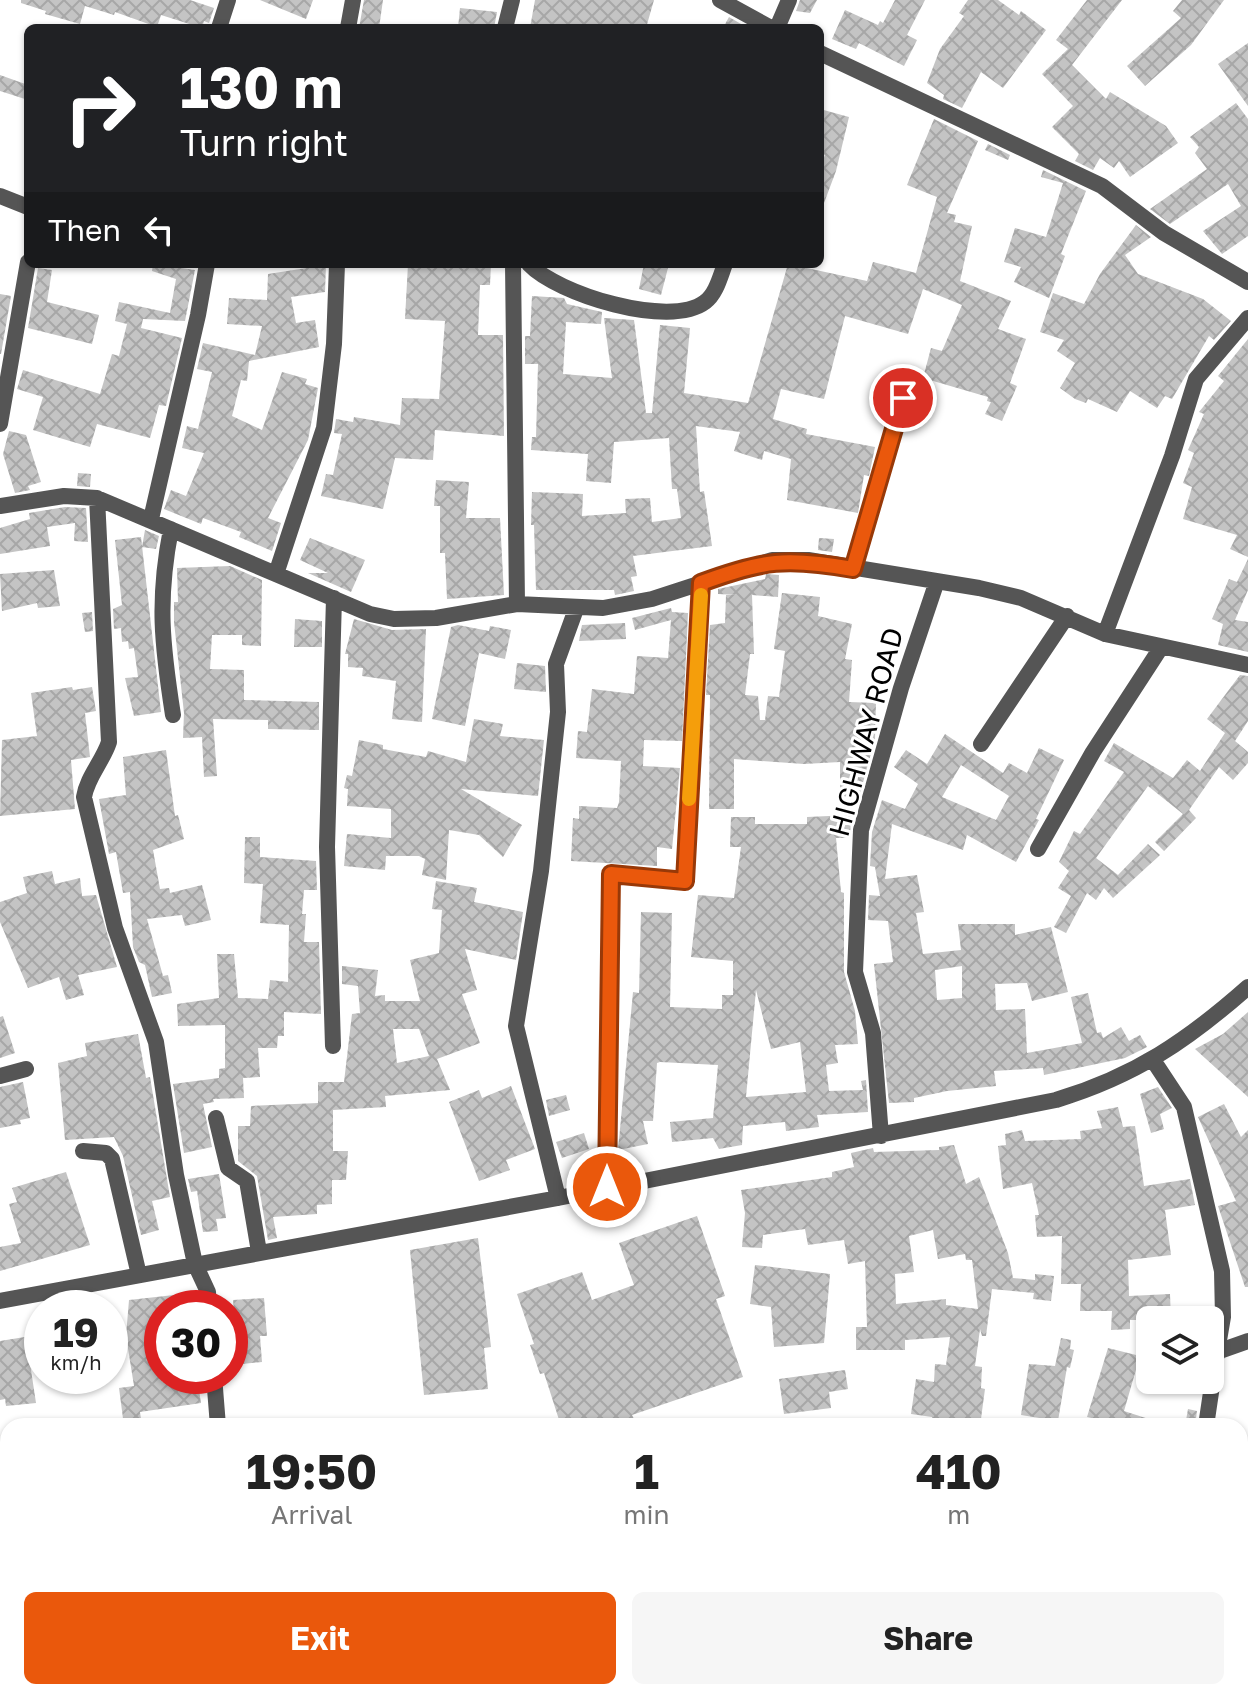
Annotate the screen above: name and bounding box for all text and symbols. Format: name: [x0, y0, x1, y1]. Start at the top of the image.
text: 130 m: [180, 53, 342, 120]
icon: right: [48, 56, 152, 160]
text: Turn right: [180, 121, 348, 164]
icon: left: [137, 208, 181, 252]
text: Then: [48, 212, 121, 248]
pin: [869, 364, 937, 432]
icon: arrive: [881, 376, 925, 420]
street label: HIGHWAY ROAD: [822, 624, 909, 840]
position arrow: [565, 1145, 649, 1229]
speed limit sign: 30: [144, 1290, 248, 1394]
map controls: [1136, 1306, 1224, 1394]
button: layers: [1136, 1306, 1224, 1394]
text: 19: [53, 1308, 99, 1356]
text: km/h: [51, 1350, 101, 1374]
text: 19:50: [246, 1442, 377, 1500]
text: 1: [634, 1442, 659, 1500]
text: 410: [916, 1442, 1002, 1500]
text: Arrival: [271, 1499, 353, 1530]
text: min: [624, 1499, 670, 1530]
text: m: [947, 1499, 970, 1530]
button: Exit: [24, 1592, 616, 1684]
button: Share: [632, 1592, 1224, 1684]

